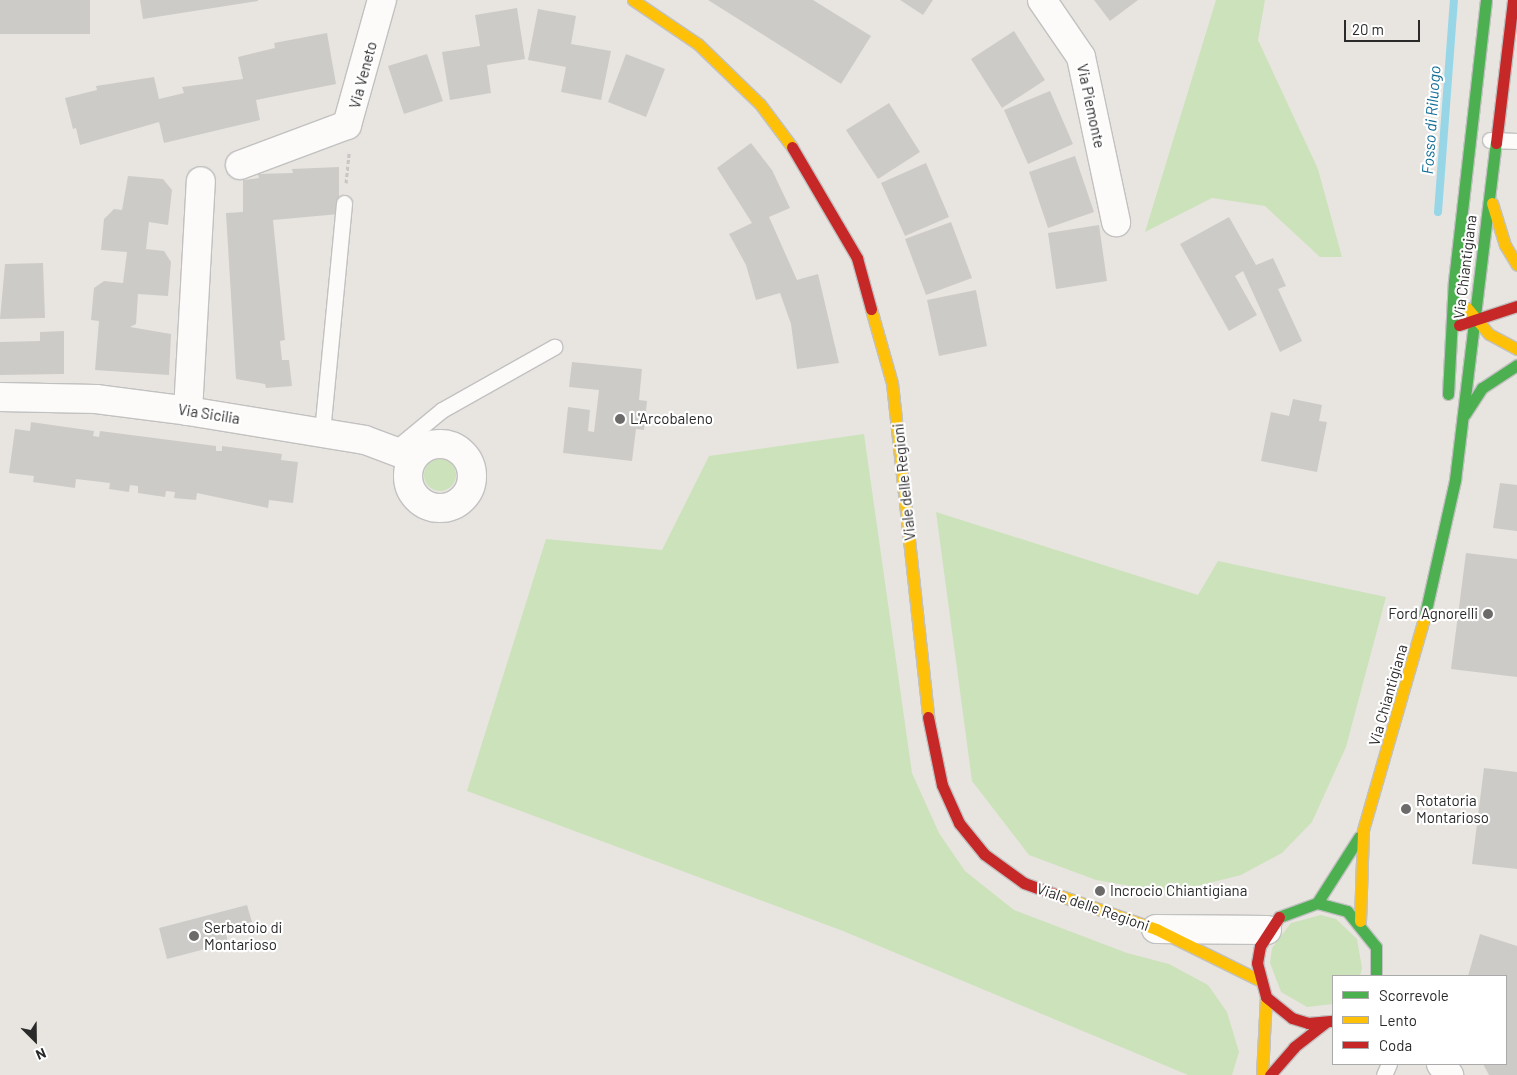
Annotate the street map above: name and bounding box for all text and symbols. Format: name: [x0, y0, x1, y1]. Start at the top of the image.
scale bar: [1347, 10, 1423, 42]
text: 20 m: [1352, 20, 1384, 38]
street label: Via Veneto: [345, 39, 381, 111]
street label: Via Piemonte: [1073, 62, 1109, 150]
water label: Fosso di Riluogo: [1418, 65, 1444, 175]
street label: Via Chiantigiana: [1450, 214, 1480, 320]
street label: Via Sicilia: [177, 400, 241, 428]
place label: L'Arcobaleno: [630, 410, 713, 428]
marker: L'Arcobaleno: [614, 413, 626, 425]
street label: Viale delle Regioni: [889, 422, 919, 542]
place label: Ford Agnorelli: [1388, 605, 1478, 623]
marker: Ford Agnorelli: [1482, 608, 1494, 620]
street label: Via Chiantigiana: [1365, 642, 1411, 748]
place label: Rotatoria Montarioso: [1416, 791, 1489, 826]
marker: Rotatoria Montarioso: [1400, 803, 1412, 815]
street label: Viale delle Regioni: [1034, 879, 1152, 935]
place label: Incrocio Chiantigiana: [1110, 882, 1247, 900]
marker: Incrocio Chiantigiana: [1094, 885, 1106, 897]
place label: Serbatoio di Montarioso: [204, 918, 282, 953]
marker: Serbatoio di Montarioso: [188, 930, 200, 942]
legend: [1332, 975, 1507, 1065]
text: Scorrevole: [1379, 986, 1449, 1004]
text: Lento: [1379, 1011, 1417, 1029]
north arrow: [10, 1015, 60, 1065]
text: Coda: [1379, 1036, 1412, 1054]
text: N: [33, 1045, 49, 1064]

